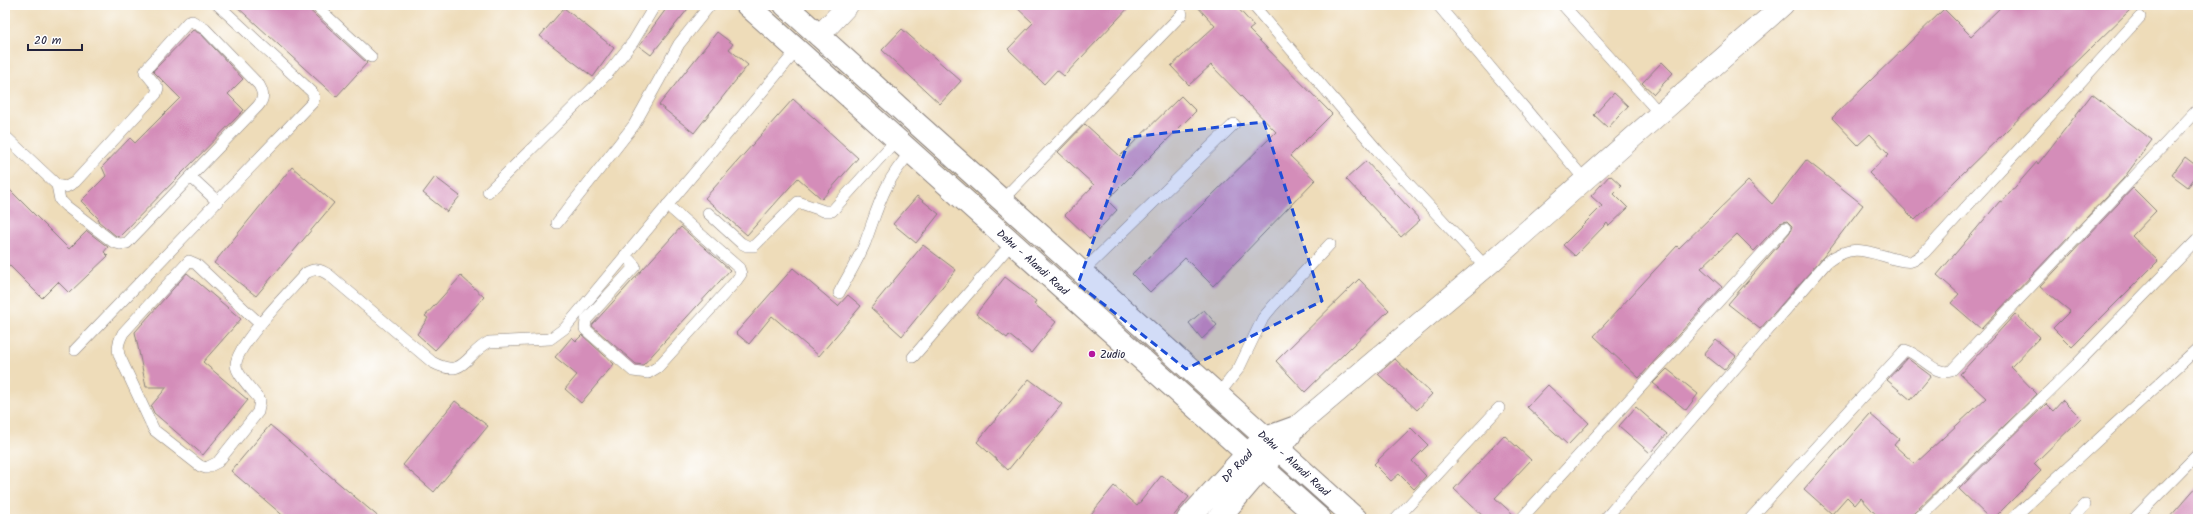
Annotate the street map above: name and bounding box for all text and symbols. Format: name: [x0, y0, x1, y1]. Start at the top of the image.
scale bar: [28, 26, 82, 52]
text: 20 m: [34, 31, 62, 50]
street label: Dehu - Alandi Road: [992, 225, 1073, 301]
place label: Zudio: [1100, 346, 1125, 364]
marker: Zudio: [1087, 349, 1097, 359]
street label: Dehu - Alandi Road: [1253, 426, 1334, 502]
street label: DP Road: [1218, 446, 1258, 487]

